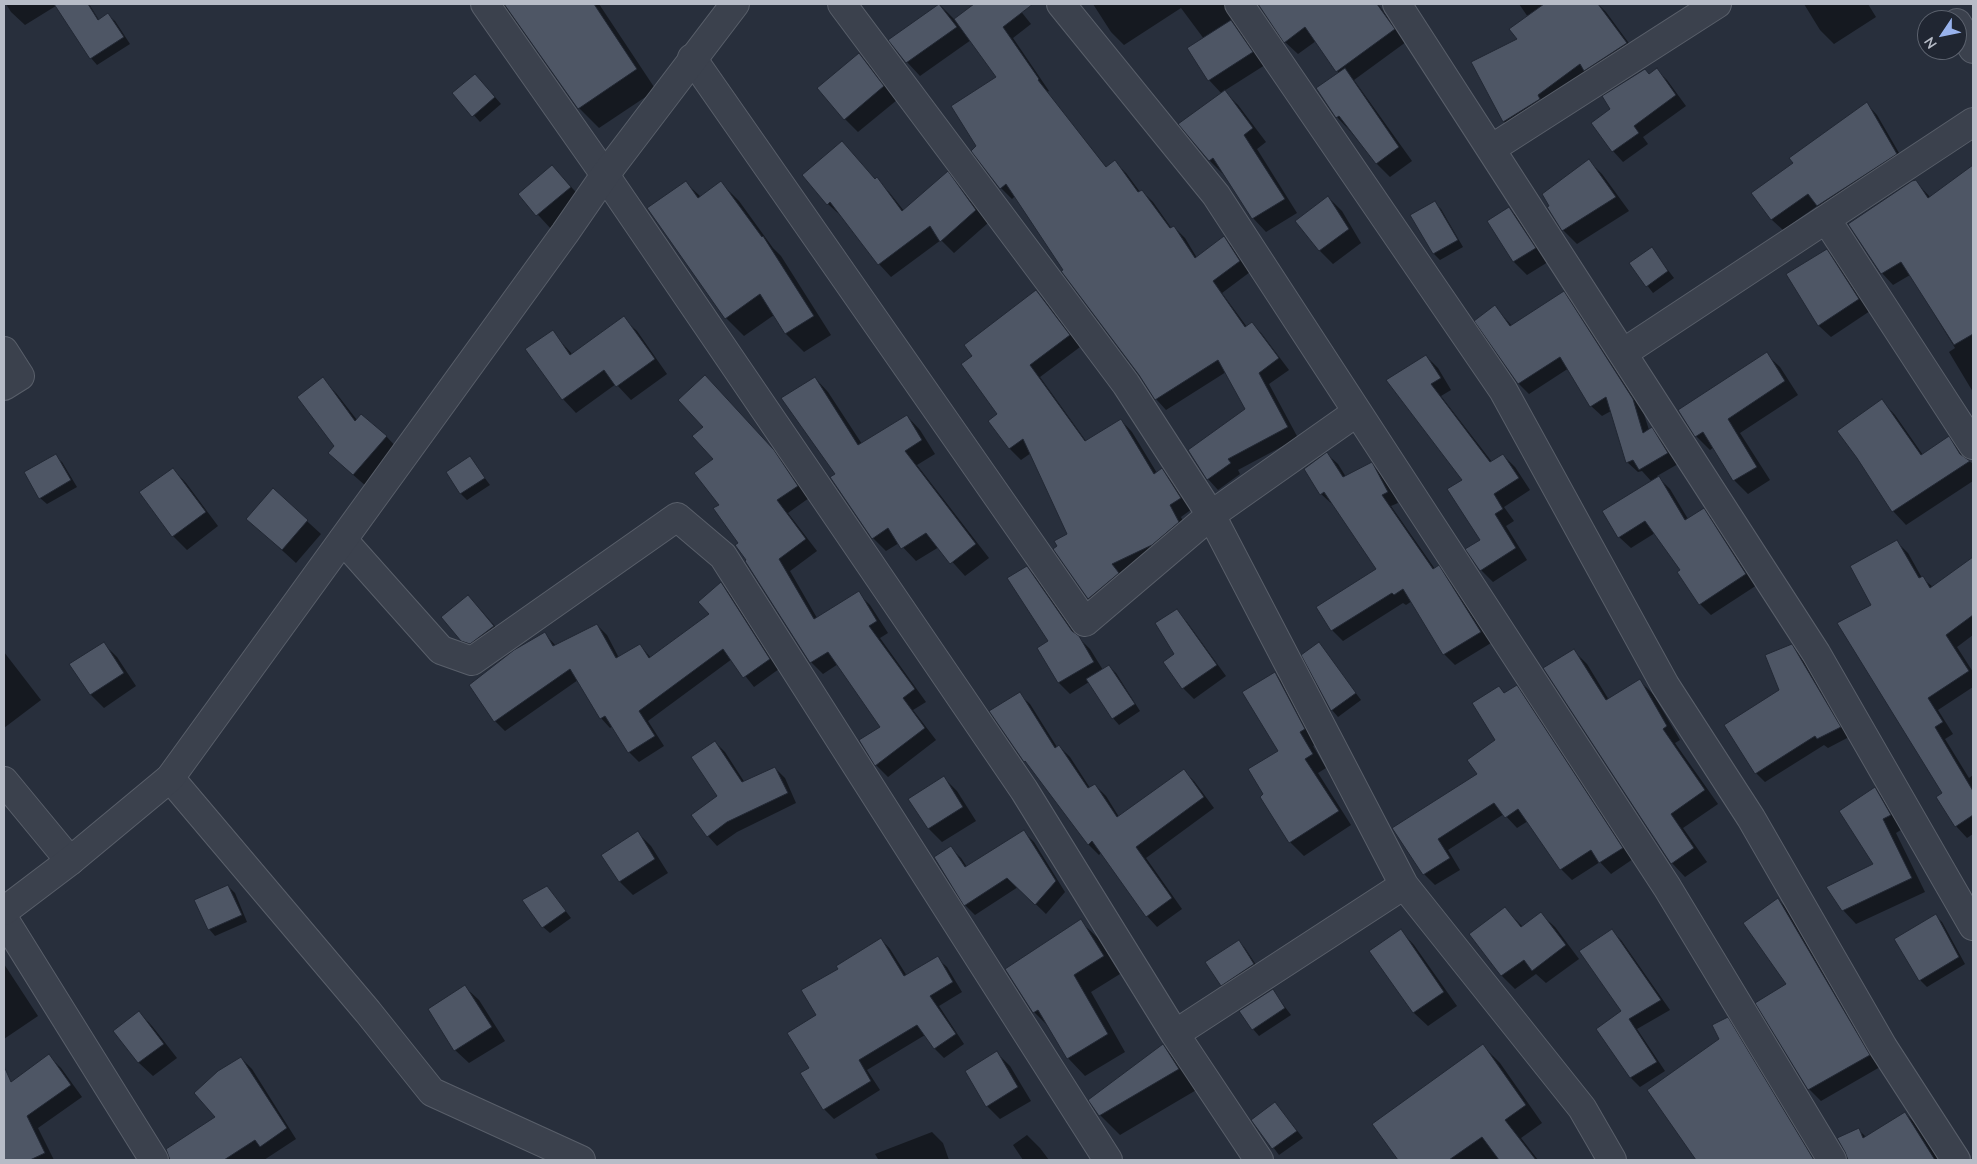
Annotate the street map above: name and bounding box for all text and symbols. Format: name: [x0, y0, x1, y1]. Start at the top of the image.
north arrow: [1917, 10, 1967, 60]
text: N: [1920, 33, 1941, 52]

